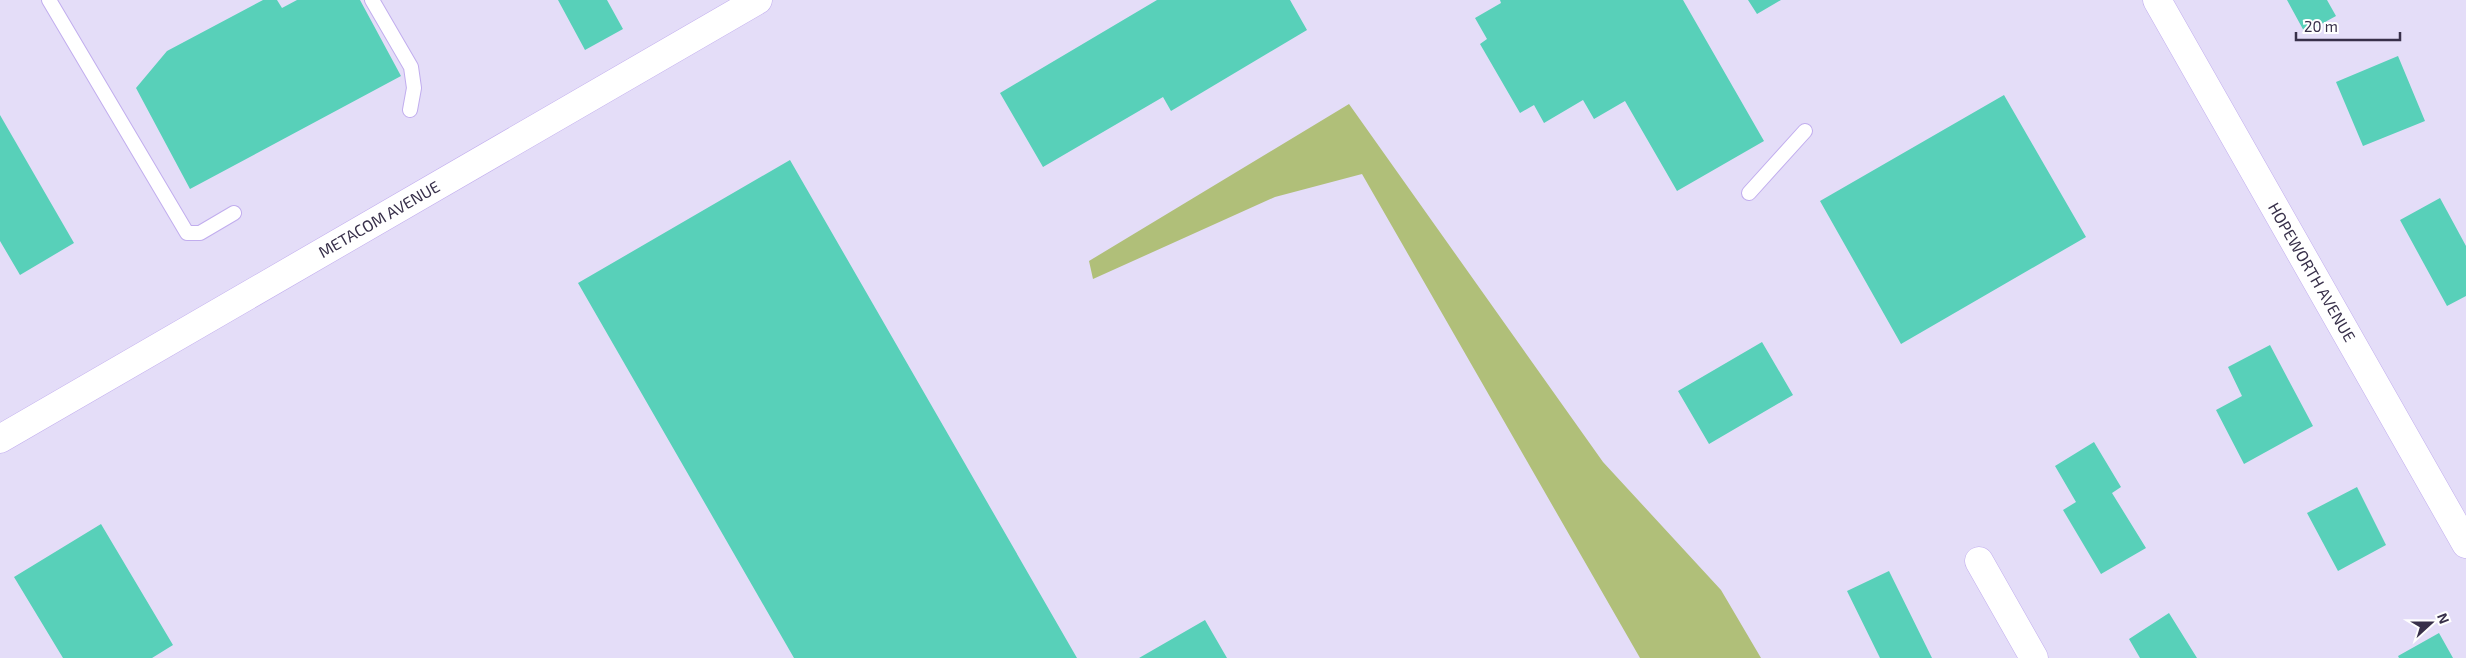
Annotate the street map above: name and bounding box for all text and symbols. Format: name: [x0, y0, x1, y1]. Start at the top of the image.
scale bar: [2296, 10, 2400, 42]
text: 20 m: [2304, 17, 2338, 35]
street label: METACOM AVENUE: [315, 176, 443, 261]
street label: HOPEWORTH AVENUE: [2265, 199, 2360, 345]
north arrow: [2406, 598, 2456, 648]
text: N: [2434, 610, 2453, 626]

